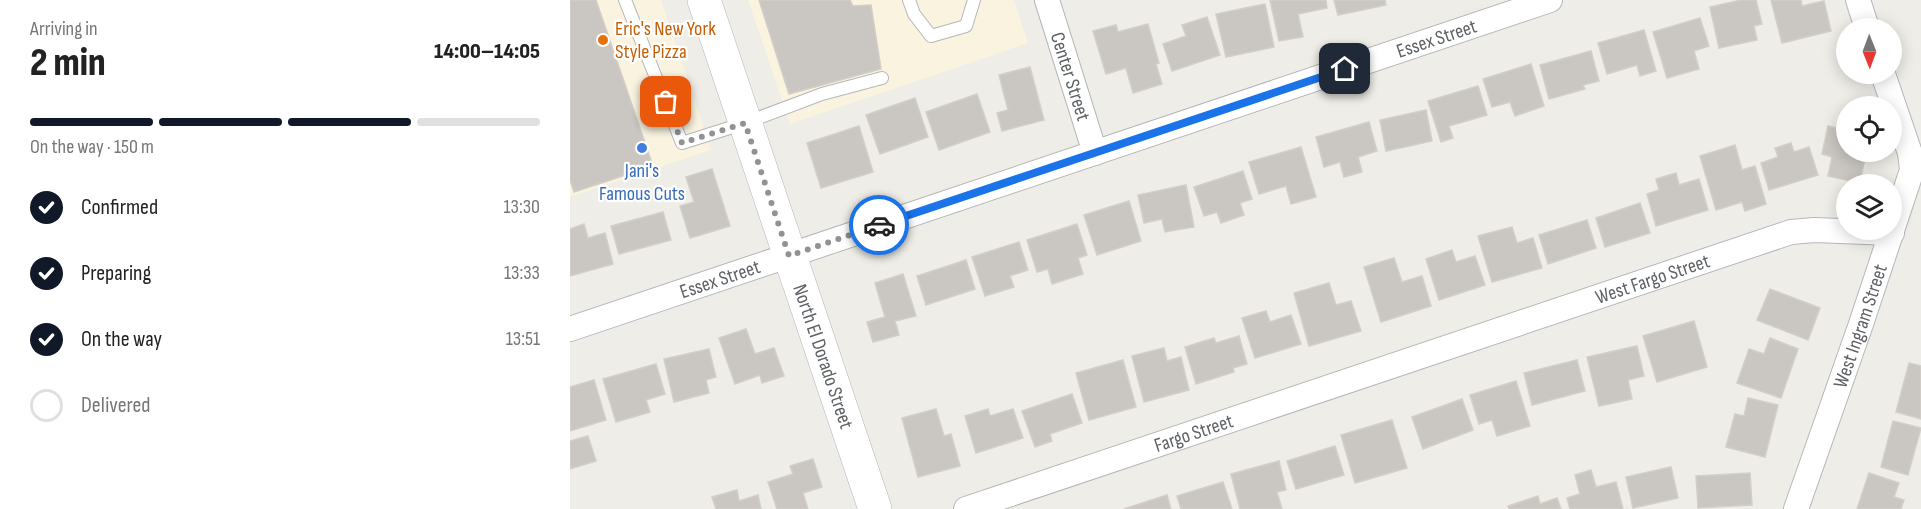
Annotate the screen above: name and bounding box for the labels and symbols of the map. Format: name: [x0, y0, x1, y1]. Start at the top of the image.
street label: Essex Street: [1394, 14, 1480, 64]
place label: Eric's New York Style Pizza: [615, 17, 716, 64]
north arrow: [1836, 18, 1902, 84]
street label: Center Street: [1045, 29, 1095, 124]
marker: Eric's New York Style Pizza: [596, 33, 610, 47]
pin: [1319, 43, 1370, 94]
pin: [640, 76, 691, 127]
marker: Jani's Famous Cuts: [635, 141, 649, 155]
place label: Jani's Famous Cuts: [599, 159, 685, 206]
courier: [849, 195, 909, 255]
street label: West Fargo Street: [1592, 249, 1713, 310]
street label: Essex Street: [677, 255, 763, 304]
street label: West Ingram Street: [1829, 261, 1893, 391]
street label: North El Dorado Street: [787, 281, 858, 432]
street label: Fargo Street: [1151, 409, 1236, 458]

